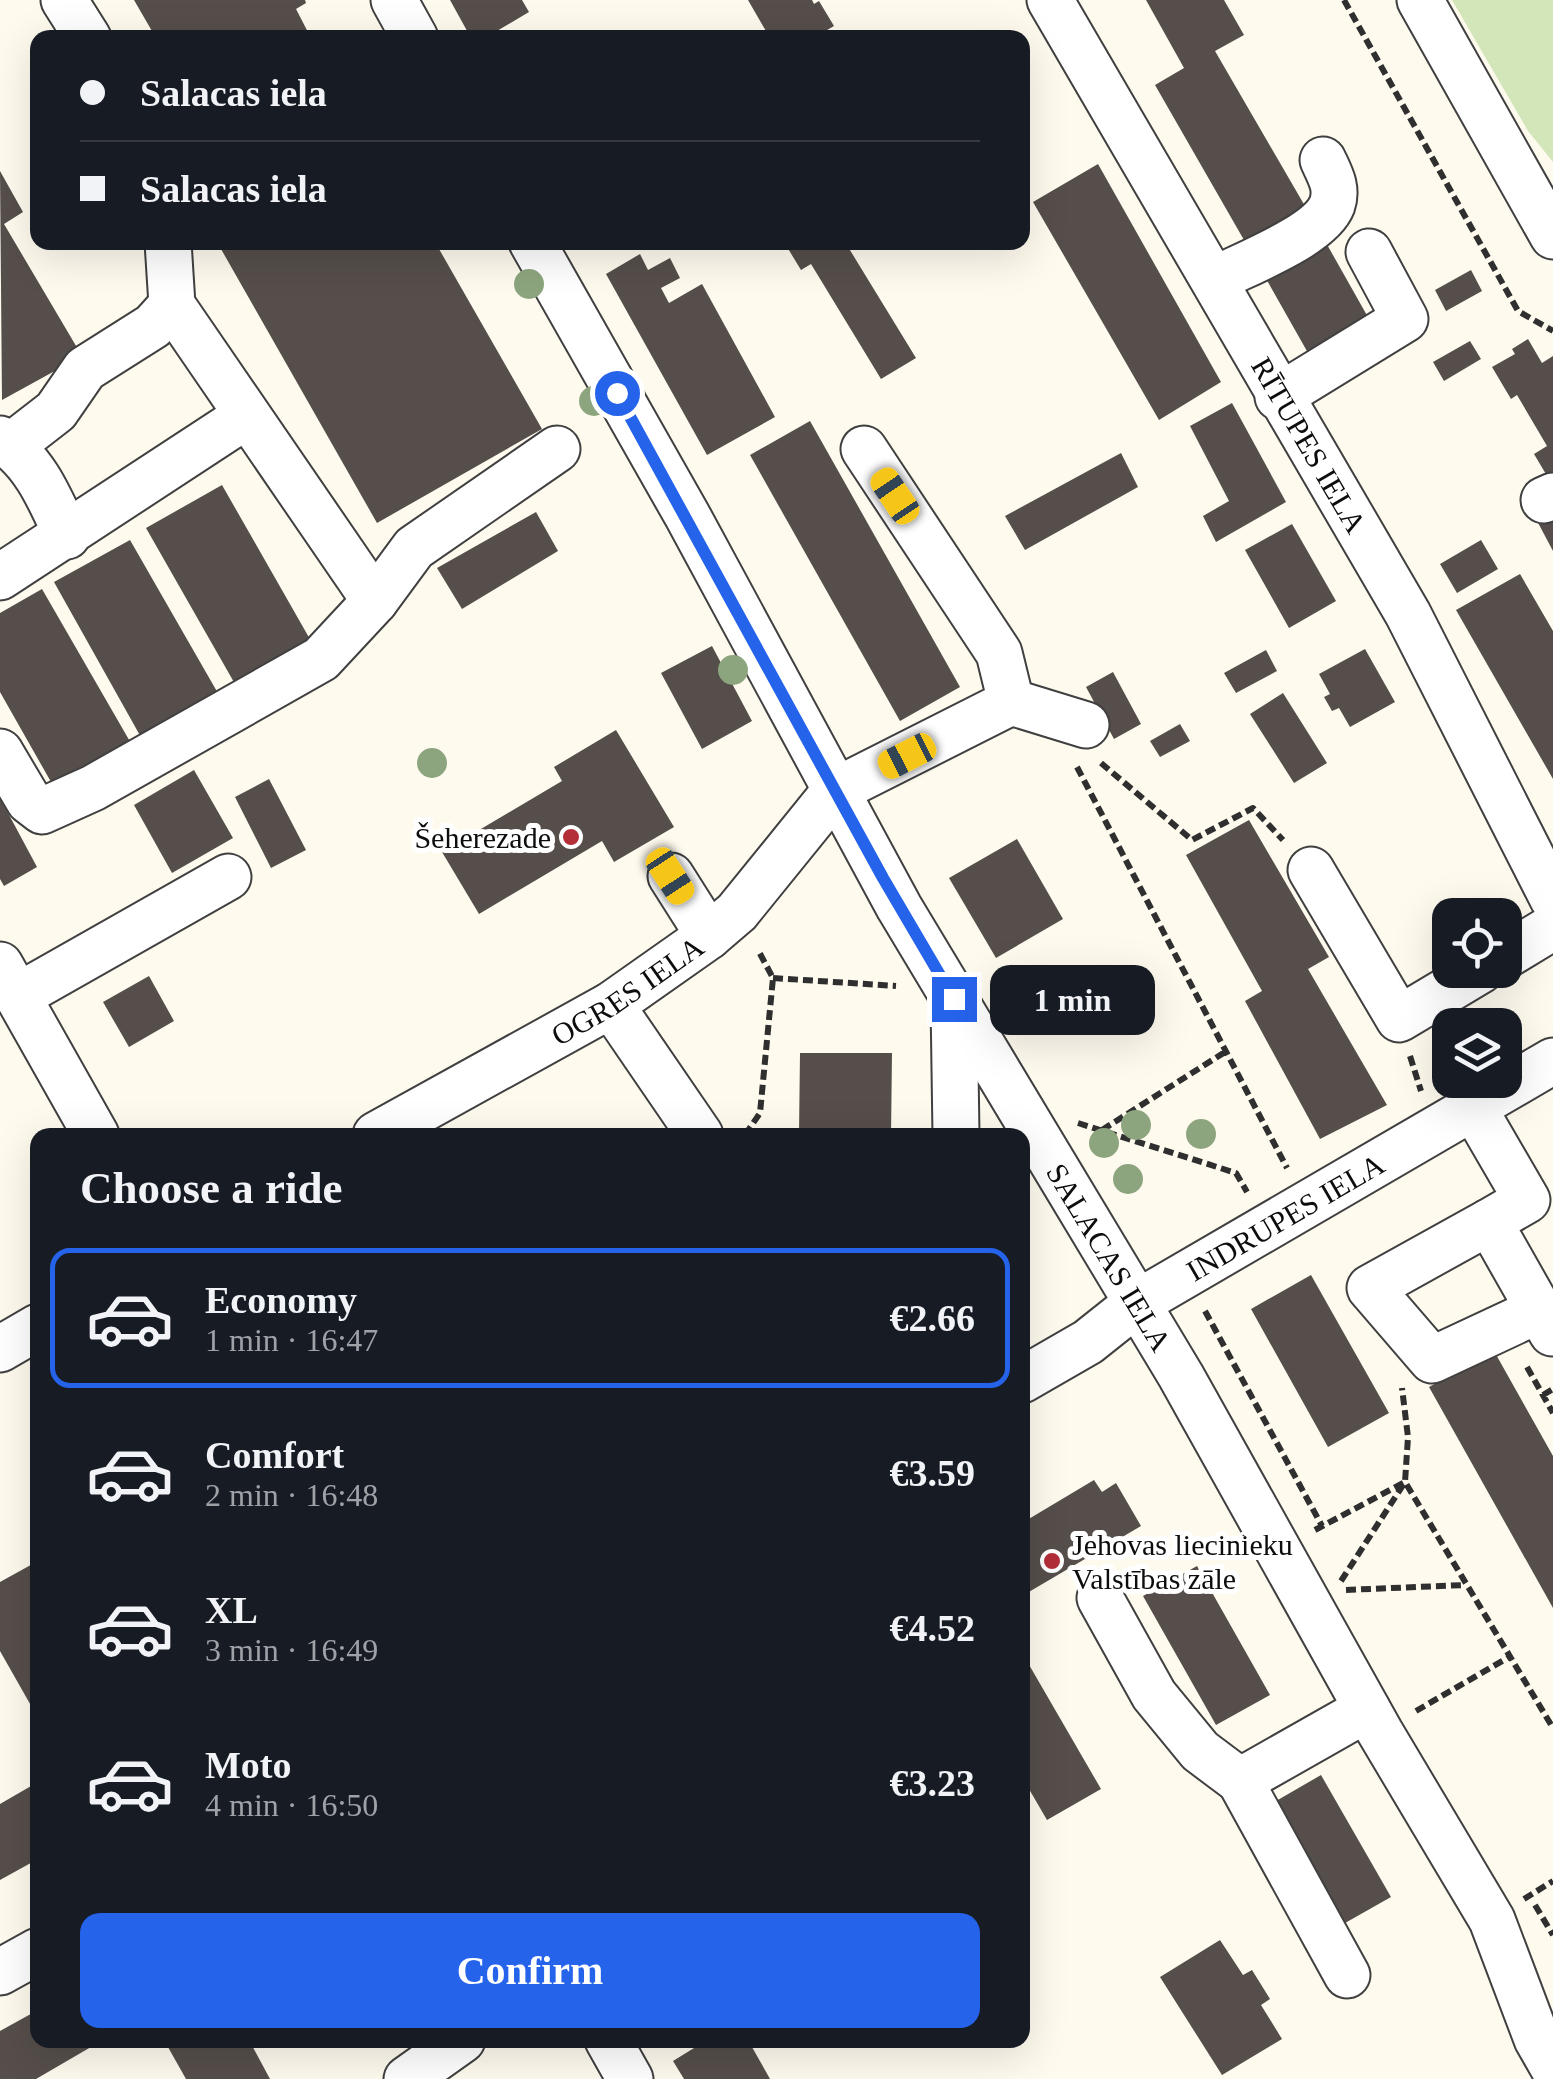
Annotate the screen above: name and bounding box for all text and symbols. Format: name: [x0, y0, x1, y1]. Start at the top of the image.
text: Salacas iela: [140, 72, 327, 114]
text: Salacas iela: [140, 168, 327, 210]
street label: RĪTUPES IELA: [1245, 351, 1374, 539]
route start: [595, 371, 640, 416]
car: [866, 463, 924, 529]
car: [873, 729, 941, 783]
place label: Šeherezade: [414, 821, 551, 854]
marker: Šeherezade: [560, 826, 582, 848]
car: [641, 843, 699, 909]
map controls: [1432, 898, 1522, 1098]
button: locate: [1432, 898, 1522, 988]
street label: OGRES IELA: [546, 929, 710, 1051]
callout: 1 min: [989, 964, 1154, 1034]
route end: [932, 977, 977, 1022]
text: 1 min: [1034, 982, 1111, 1018]
button: layers: [1432, 1008, 1522, 1098]
street label: INDRUPES IELA: [1181, 1147, 1390, 1287]
street label: SALACAS IELA: [1041, 1157, 1179, 1357]
text: Choose a ride: [80, 1163, 343, 1213]
icon: car: [85, 1273, 175, 1363]
text: Economy: [205, 1279, 357, 1321]
text: €2.66: [890, 1297, 975, 1339]
text: 1 min · 16:47: [205, 1322, 378, 1358]
icon: car: [85, 1428, 175, 1518]
text: Comfort: [205, 1434, 344, 1476]
text: €3.59: [890, 1452, 975, 1494]
text: 2 min · 16:48: [205, 1477, 378, 1513]
place label: Jehovas liecinieku Valstības zāle: [1072, 1528, 1293, 1595]
marker: Jehovas liecinieku Valstības zāle: [1041, 1550, 1063, 1572]
icon: car: [85, 1583, 175, 1673]
text: XL: [205, 1589, 258, 1631]
text: €4.52: [890, 1607, 975, 1649]
text: 3 min · 16:49: [205, 1632, 378, 1668]
icon: car: [85, 1738, 175, 1828]
text: Moto: [205, 1744, 292, 1786]
text: €3.23: [890, 1762, 975, 1804]
text: 4 min · 16:50: [205, 1787, 378, 1823]
button: Confirm: [80, 1913, 980, 2028]

